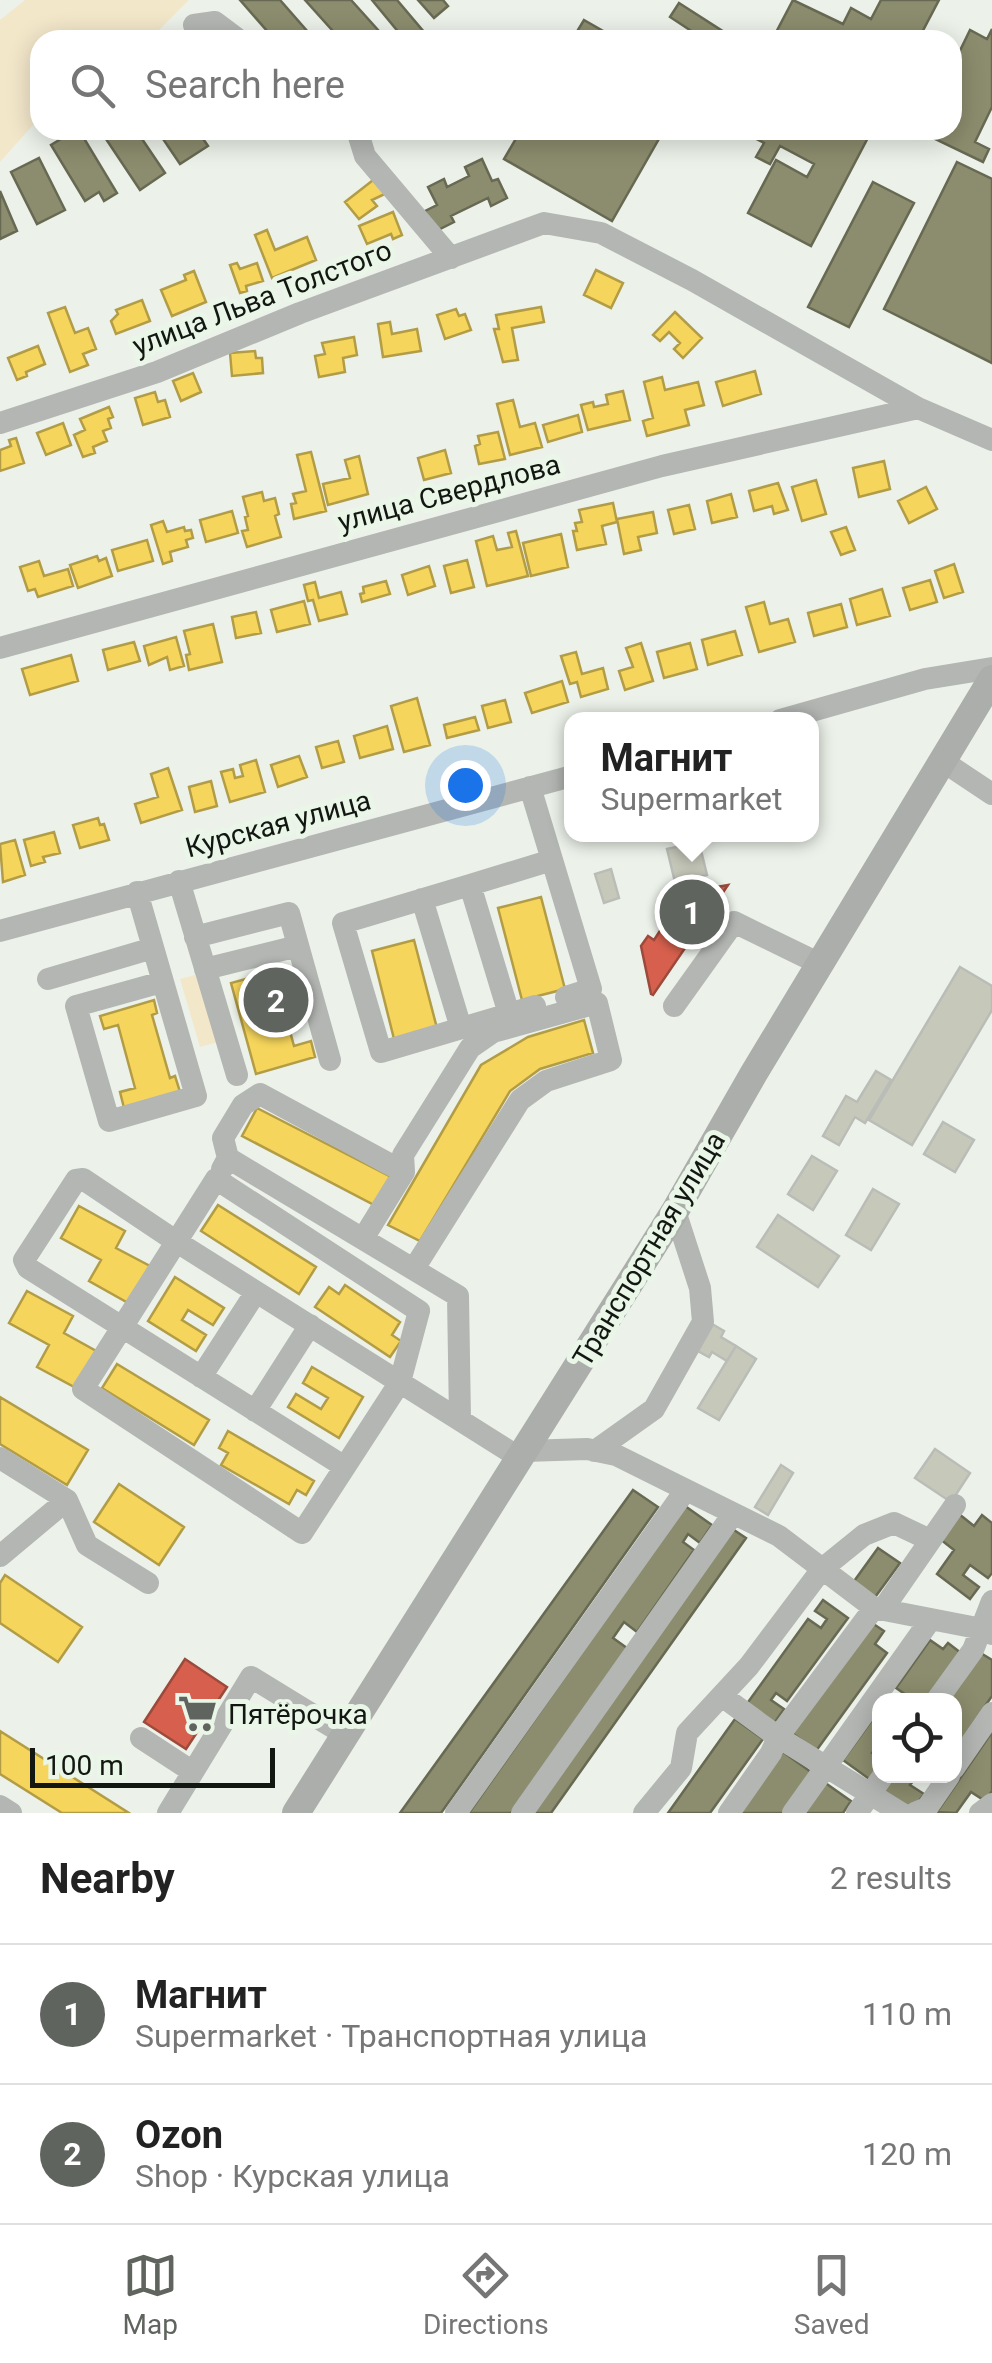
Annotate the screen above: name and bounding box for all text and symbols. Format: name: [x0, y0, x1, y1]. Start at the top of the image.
search box: [30, 30, 962, 140]
icon: search: [65, 58, 120, 113]
text: Search here: [145, 63, 345, 107]
street label: улица Льва Толстого: [128, 233, 396, 363]
street label: улица Свердлова: [334, 447, 564, 539]
popup: [564, 712, 819, 842]
text: Магнит: [600, 736, 732, 780]
your location: [440, 760, 491, 811]
text: Supermarket: [600, 780, 783, 818]
street label: Курская улица: [182, 783, 374, 865]
pin: 1: [660, 874, 724, 950]
pin: 2: [244, 962, 308, 1038]
street label: Транспортная улица: [566, 1126, 732, 1372]
supermarket icon: Пятёрочка: [177, 1693, 219, 1735]
map controls: [872, 1693, 962, 1783]
button: locate: [872, 1693, 962, 1783]
place label: Пятёрочка: [228, 1698, 368, 1731]
scale bar: [30, 1743, 275, 1788]
text: 100 m: [45, 1749, 124, 1782]
text: Nearby: [40, 1854, 175, 1903]
text: 2 results: [830, 1859, 952, 1897]
text: Магнит: [135, 1973, 267, 2017]
text: 1: [63, 1995, 82, 2033]
text: 110 m: [862, 1995, 952, 2033]
text: Supermarket · Транспортная улица: [135, 2017, 647, 2055]
text: Ozon: [135, 2113, 223, 2157]
text: 2: [63, 2135, 82, 2173]
text: 120 m: [862, 2135, 952, 2173]
text: Shop · Курская улица: [135, 2157, 450, 2195]
tab: Map: [123, 2248, 178, 2341]
tab: Directions: [423, 2248, 549, 2341]
tab: Saved: [794, 2248, 869, 2341]

